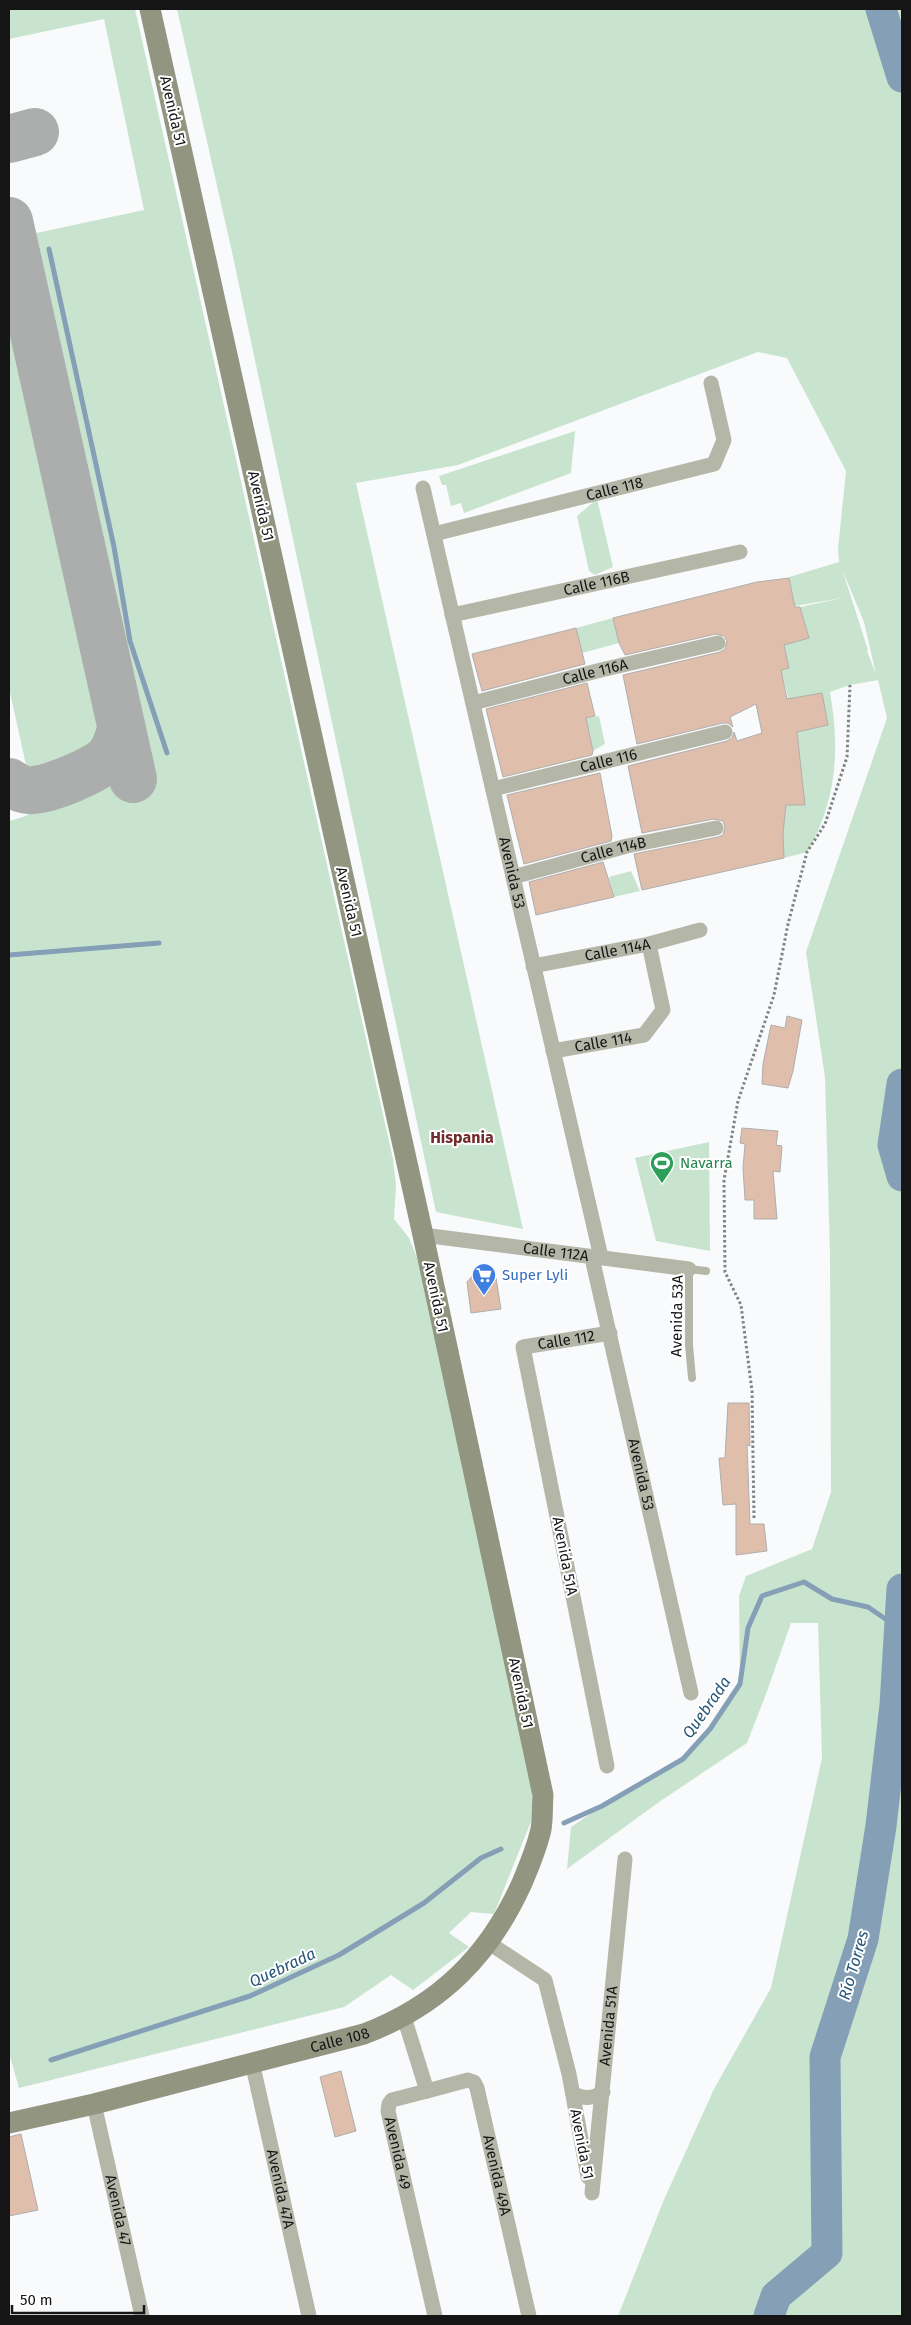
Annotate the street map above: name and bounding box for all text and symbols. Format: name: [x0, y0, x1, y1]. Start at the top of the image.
street label: Avenida 51: [156, 74, 190, 148]
street label: Avenida 51: [244, 469, 278, 543]
street label: Calle 118: [584, 473, 645, 505]
street label: Calle 116B: [562, 567, 631, 599]
street label: Calle 116A: [561, 655, 630, 689]
street label: Calle 116: [578, 745, 639, 776]
street label: Calle 114B: [579, 833, 648, 867]
street label: Avenida 53: [495, 835, 529, 911]
street label: Avenida 51: [332, 865, 366, 939]
street label: Calle 114A: [583, 935, 652, 965]
street label: Calle 114: [573, 1028, 633, 1056]
district label: Hispania: [430, 1128, 494, 1147]
sports icon: Navarra: [649, 1150, 675, 1184]
place label: Navarra: [680, 1154, 733, 1172]
street label: Calle 112A: [522, 1239, 590, 1265]
street label: Avenida 51: [420, 1260, 452, 1334]
supermarket icon: Super Lyli: [471, 1262, 497, 1296]
place label: Super Lyli: [502, 1266, 568, 1284]
street label: Avenida 53A: [667, 1275, 687, 1357]
street label: Calle 112: [536, 1327, 596, 1354]
street label: Avenida 53: [624, 1437, 658, 1512]
street label: Avenida 51A: [549, 1515, 582, 1597]
street label: Avenida 51: [505, 1656, 537, 1730]
water label: Quebrada: [678, 1673, 735, 1742]
water label: Río Torres: [835, 1928, 872, 2002]
water label: Quebrada: [246, 1944, 318, 1991]
street label: Avenida 51A: [596, 1985, 621, 2067]
street label: Calle 108: [308, 2024, 372, 2057]
street label: Avenida 51: [566, 2107, 598, 2181]
street label: Avenida 49: [381, 2115, 415, 2191]
street label: Avenida 49A: [479, 2133, 515, 2218]
street label: Avenida 47A: [263, 2147, 298, 2231]
street label: Avenida 47: [101, 2173, 135, 2248]
scale bar: [12, 2282, 145, 2314]
text: 50 m: [20, 2291, 53, 2309]

